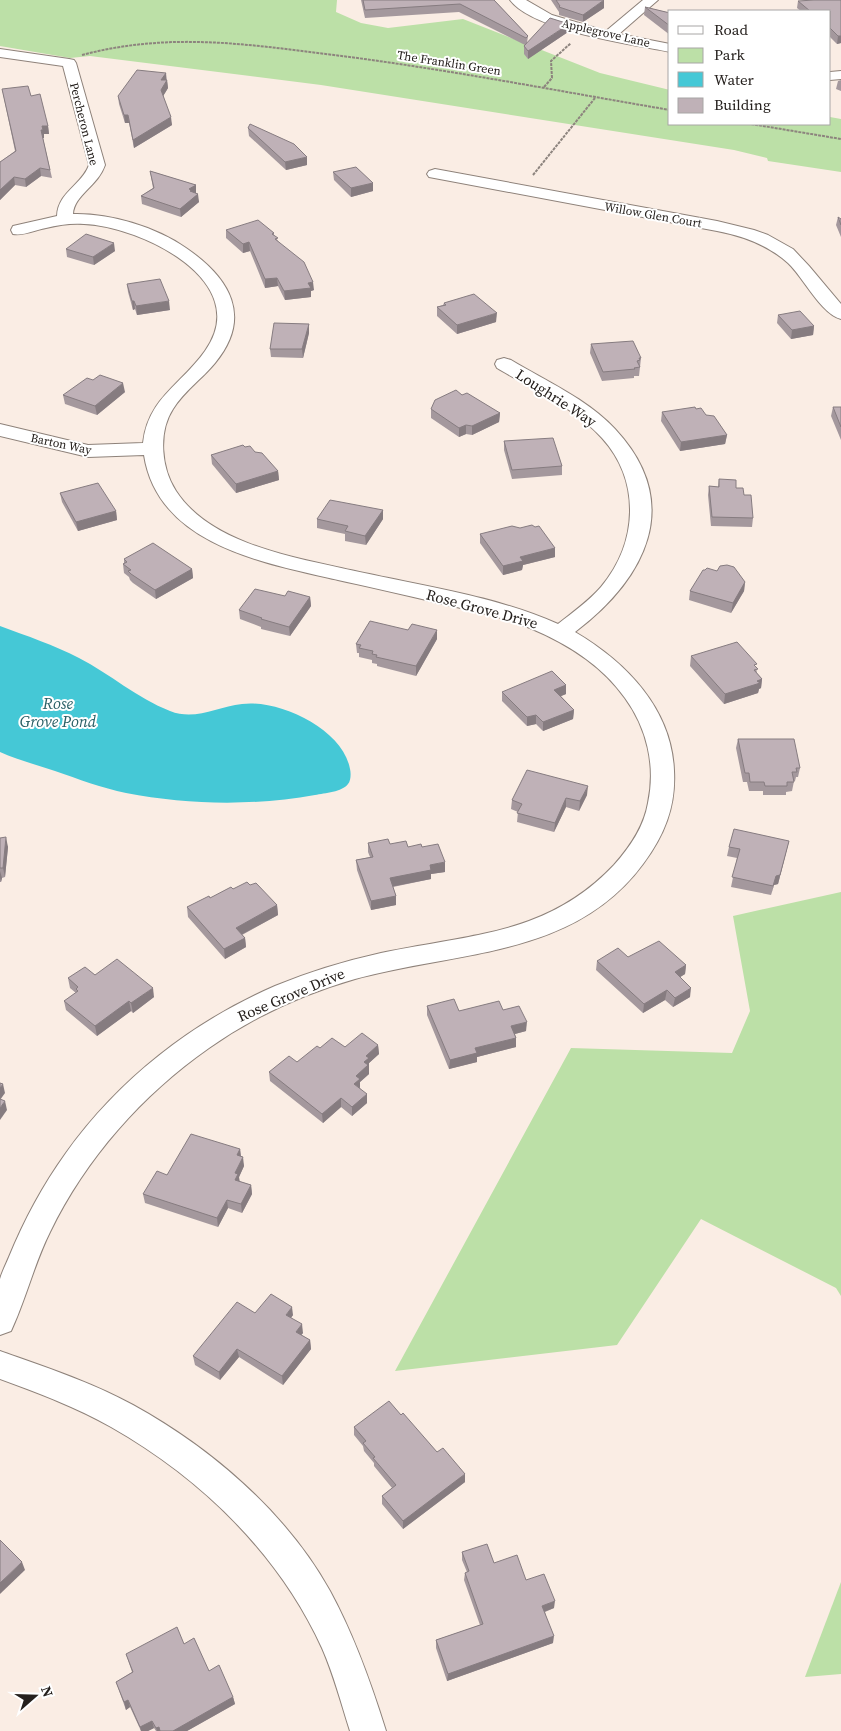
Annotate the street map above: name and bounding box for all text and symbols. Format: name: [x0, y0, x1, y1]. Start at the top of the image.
legend: [668, 10, 831, 125]
street label: Applegrove Lane: [560, 15, 652, 51]
text: Road: [714, 19, 748, 40]
text: Park: [714, 44, 746, 65]
street label: The Franklin Green: [396, 47, 502, 79]
text: Water: [714, 69, 755, 90]
street label: Percheron Lane: [66, 81, 102, 167]
text: Building: [714, 94, 771, 115]
street label: Willow Glen Court: [603, 199, 703, 231]
street label: Loughrie Way: [512, 364, 601, 432]
street label: Barton Way: [29, 430, 94, 458]
street label: Rose Grove Drive: [424, 584, 541, 634]
water label: Rose Grove Pond: [20, 692, 97, 732]
street label: Rose Grove Drive: [234, 962, 348, 1027]
north arrow: [10, 1671, 60, 1721]
text: N: [36, 1683, 58, 1700]

